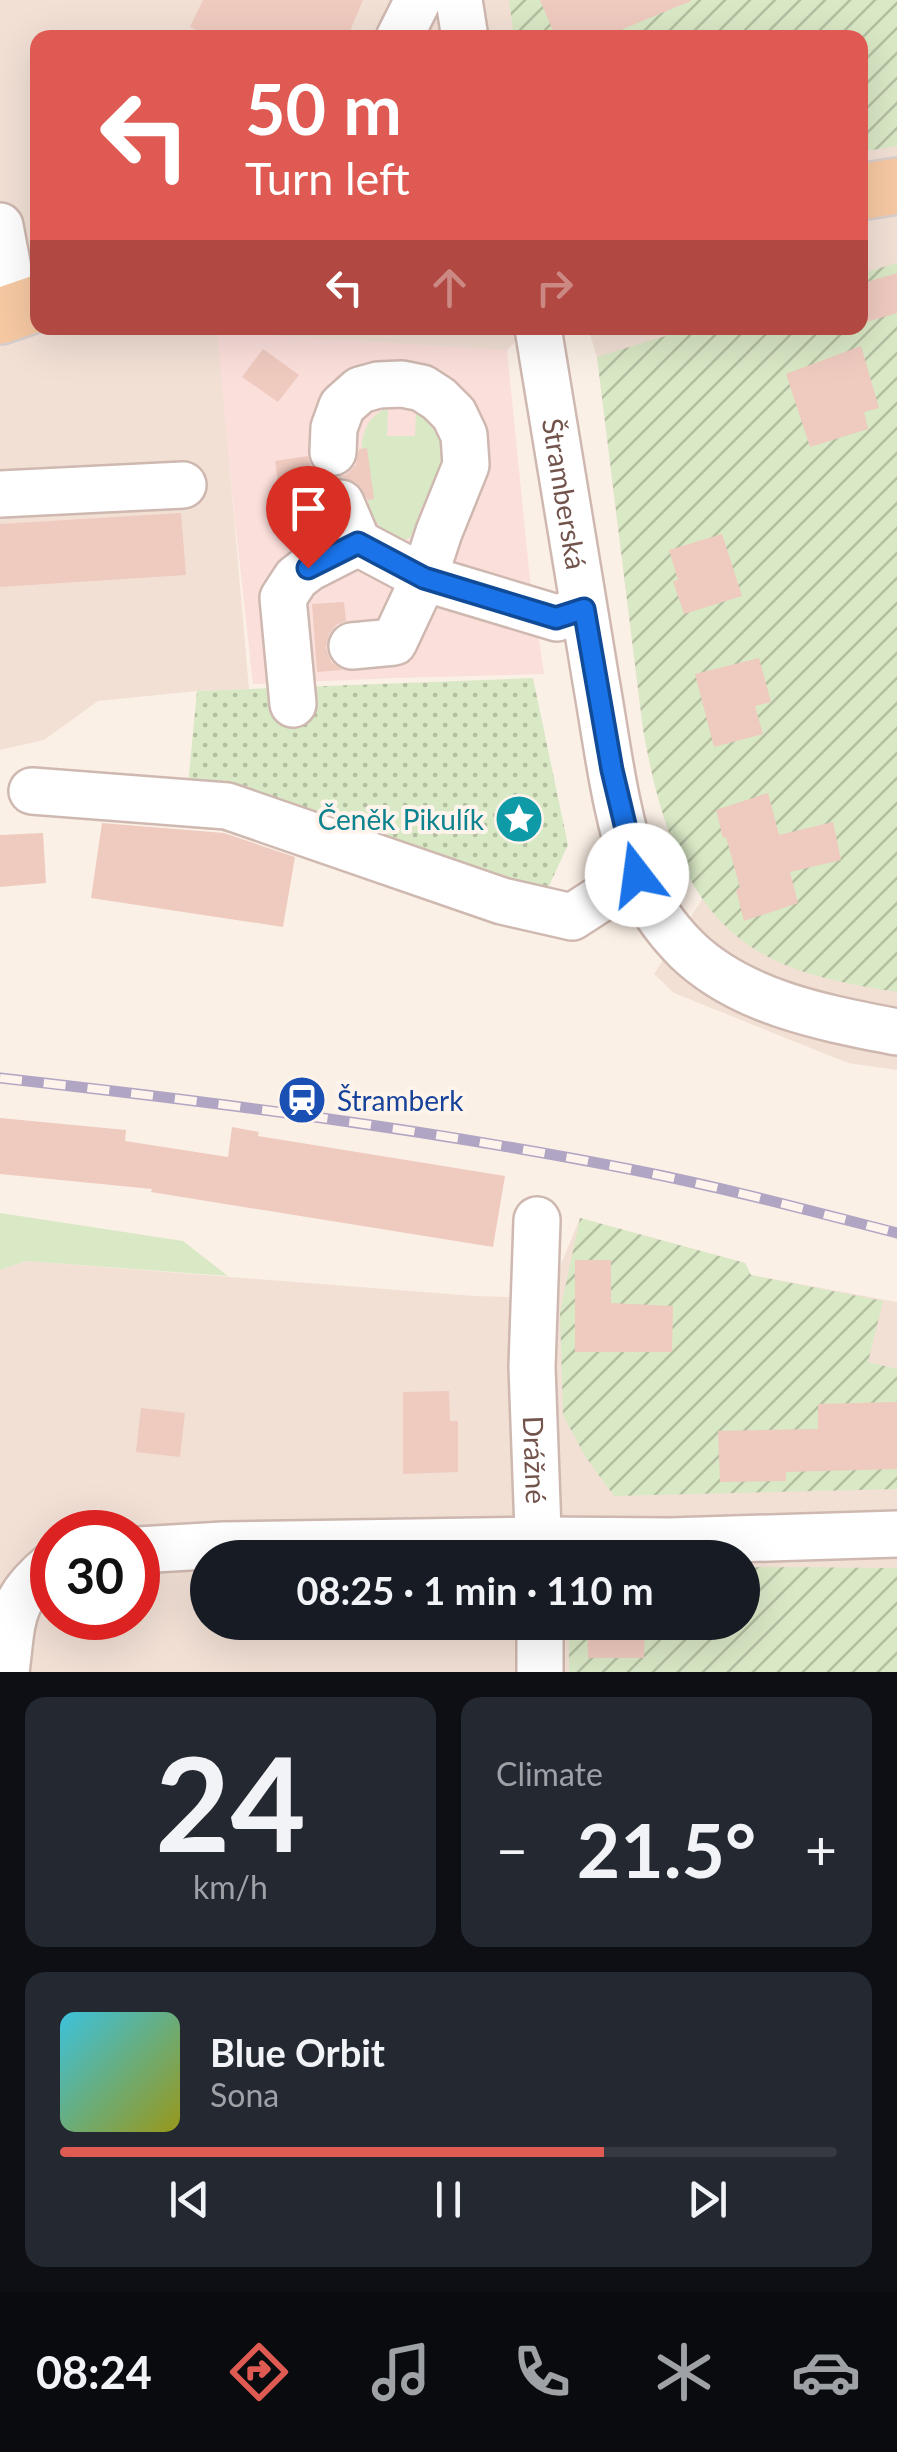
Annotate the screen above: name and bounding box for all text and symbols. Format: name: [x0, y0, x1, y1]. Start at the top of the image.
text: 50 m: [245, 66, 402, 150]
icon: left: [80, 70, 210, 200]
text: Turn left: [245, 151, 410, 205]
icon: left: [317, 260, 372, 315]
icon: ahead: [422, 260, 477, 315]
icon: right: [527, 260, 582, 315]
street label: Štramberská: [536, 416, 594, 572]
pin: [266, 466, 351, 569]
icon: arrive: [281, 481, 336, 536]
place icon: Čeněk Pikulík: [493, 793, 545, 845]
place label: Čeněk Pikulík: [318, 802, 485, 836]
position arrow: [585, 823, 689, 927]
station icon: Štramberk: [276, 1074, 328, 1126]
place label: Štramberk: [337, 1083, 464, 1117]
street label: Drážné: [517, 1415, 554, 1504]
speed limit sign: 30: [30, 1510, 160, 1640]
text: 08:25 · 1 min · 110 m: [296, 1567, 654, 1613]
text: 24: [155, 1724, 306, 1880]
text: Climate: [496, 1754, 603, 1793]
text: 21.5°: [577, 1804, 756, 1894]
text: −: [496, 1816, 528, 1882]
text: +: [805, 1816, 837, 1882]
text: km/h: [193, 1867, 268, 1906]
text: Blue Orbit: [210, 2029, 385, 2075]
text: Sona: [210, 2075, 279, 2114]
icon: previous: [162, 2172, 217, 2227]
icon: pause: [421, 2172, 476, 2227]
icon: next: [680, 2172, 735, 2227]
icon: directions: [224, 2337, 294, 2407]
icon: music: [366, 2337, 436, 2407]
icon: phone: [507, 2337, 577, 2407]
icon: climate: [649, 2337, 719, 2407]
icon: car: [791, 2337, 861, 2407]
text: 08:24: [36, 2345, 152, 2399]

